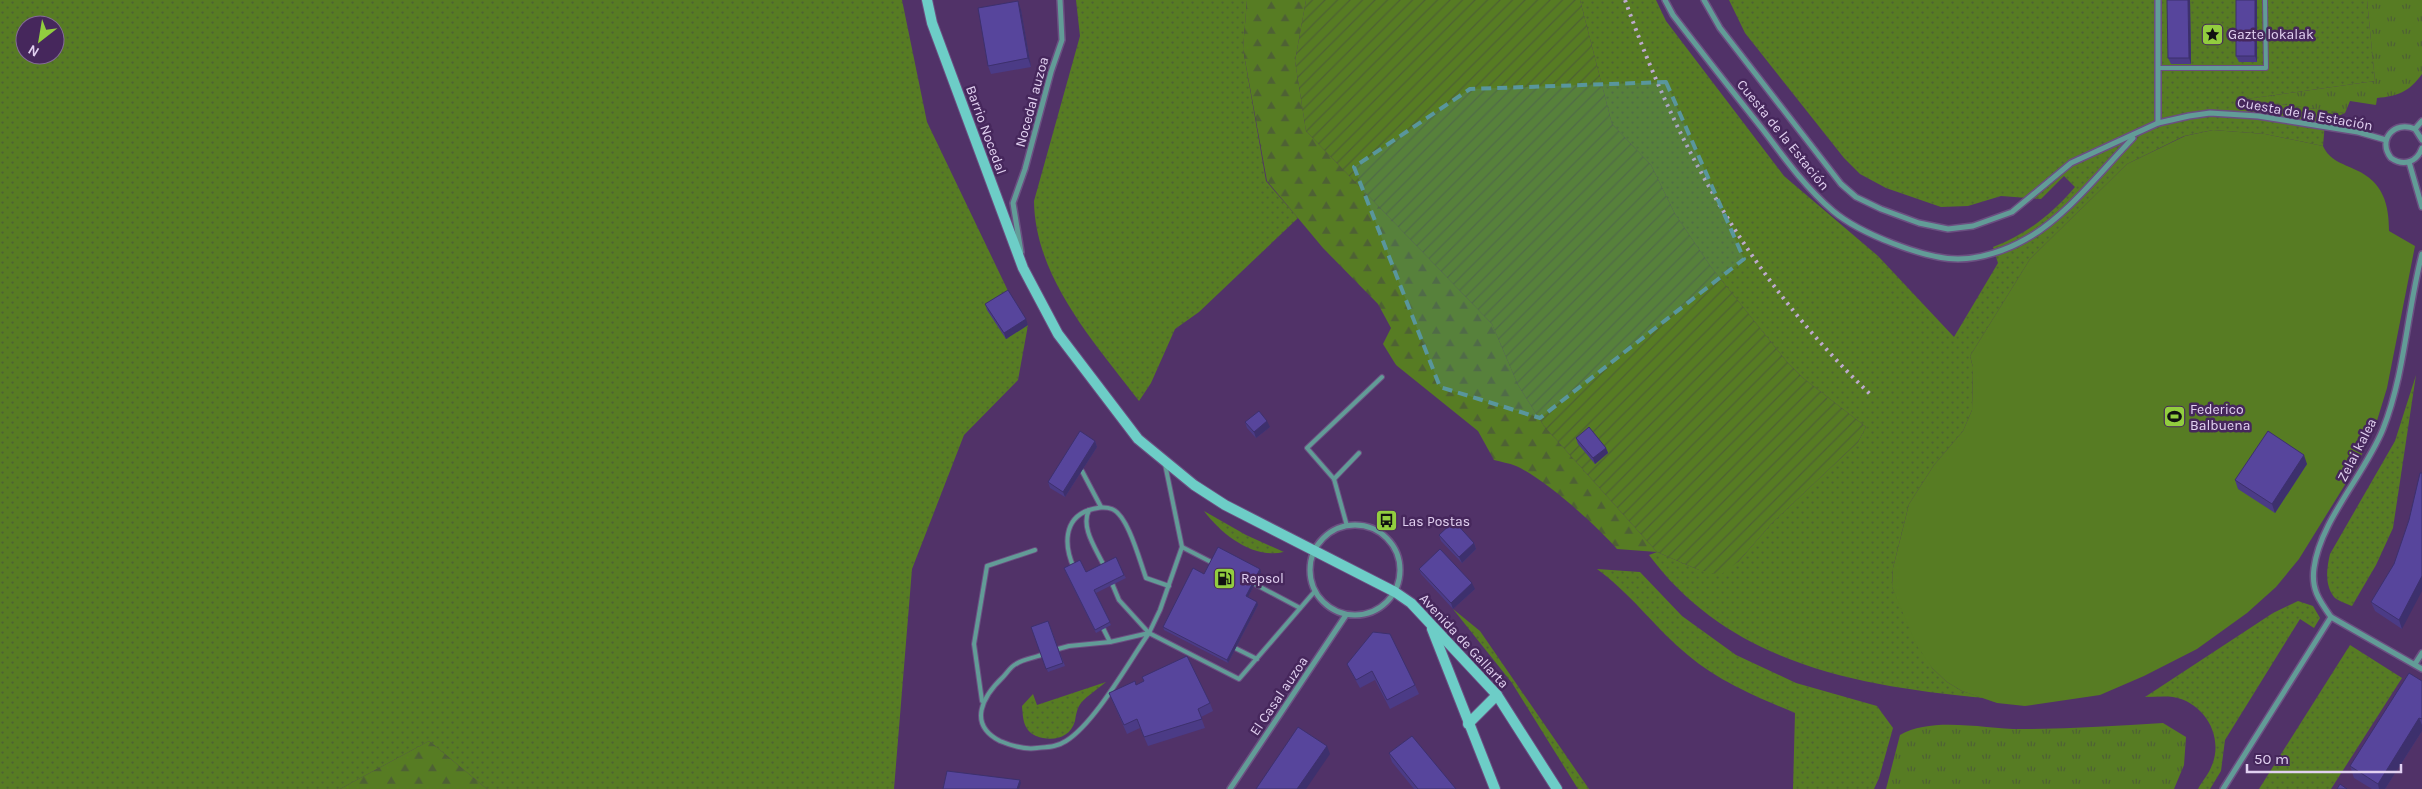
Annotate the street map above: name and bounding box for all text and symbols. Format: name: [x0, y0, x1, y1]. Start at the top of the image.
north arrow: [15, 15, 65, 65]
place icon: Gazte lokalak: [2200, 22, 2224, 46]
place label: Gazte lokalak: [2228, 26, 2314, 43]
text: N: [25, 41, 42, 61]
street label: Nocedal auzoa: [1012, 55, 1052, 149]
street label: Cuesta de la Estación: [1733, 76, 1833, 194]
street label: Barrio Nocedal: [962, 83, 1010, 177]
street label: Cuesta de la Estación: [2236, 94, 2374, 134]
place label: Federico Balbuena: [2190, 401, 2250, 434]
sports icon: Federico Balbuena: [2162, 405, 2186, 429]
street label: Zelai kalea: [2334, 415, 2380, 485]
bus stop icon: Las Postas: [1374, 509, 1398, 533]
place label: Las Postas: [1402, 513, 1470, 530]
fuel station icon: Repsol: [1213, 566, 1237, 590]
place label: Repsol: [1241, 570, 1284, 587]
street label: Avenida de Gallarta: [1416, 590, 1512, 692]
street label: El Casal auzoa: [1246, 653, 1312, 739]
scale bar: [2247, 742, 2401, 774]
text: 50 m: [2254, 750, 2289, 768]

